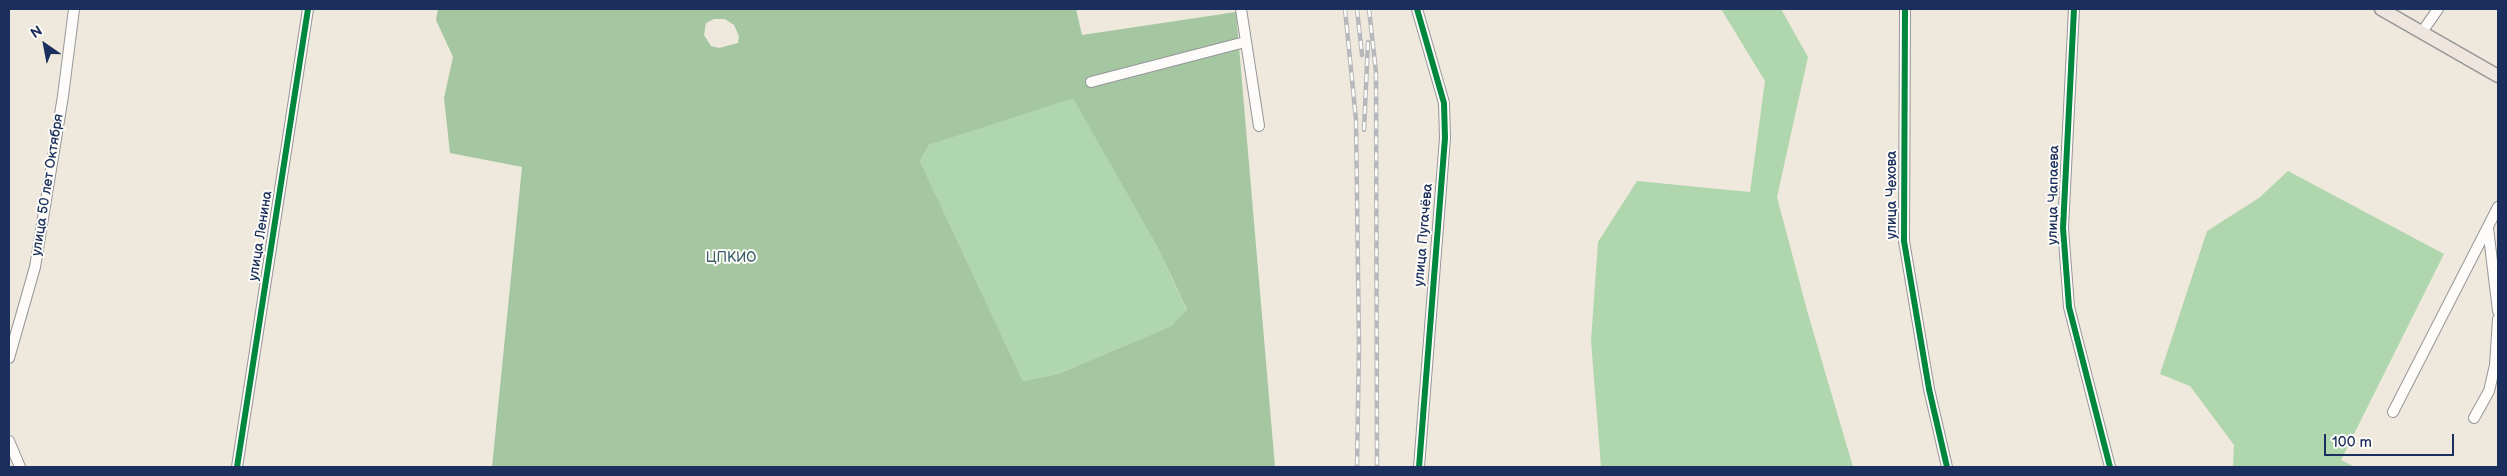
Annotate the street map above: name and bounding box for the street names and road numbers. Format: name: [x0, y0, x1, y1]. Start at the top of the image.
street label: улица 50 лет Октября: [28, 113, 68, 257]
street label: улица Чапаева: [2045, 145, 2063, 245]
street label: улица Чехова: [1884, 151, 1900, 239]
street label: улица Пугачёва: [1411, 183, 1437, 287]
street label: улица Ленина: [246, 190, 276, 282]

